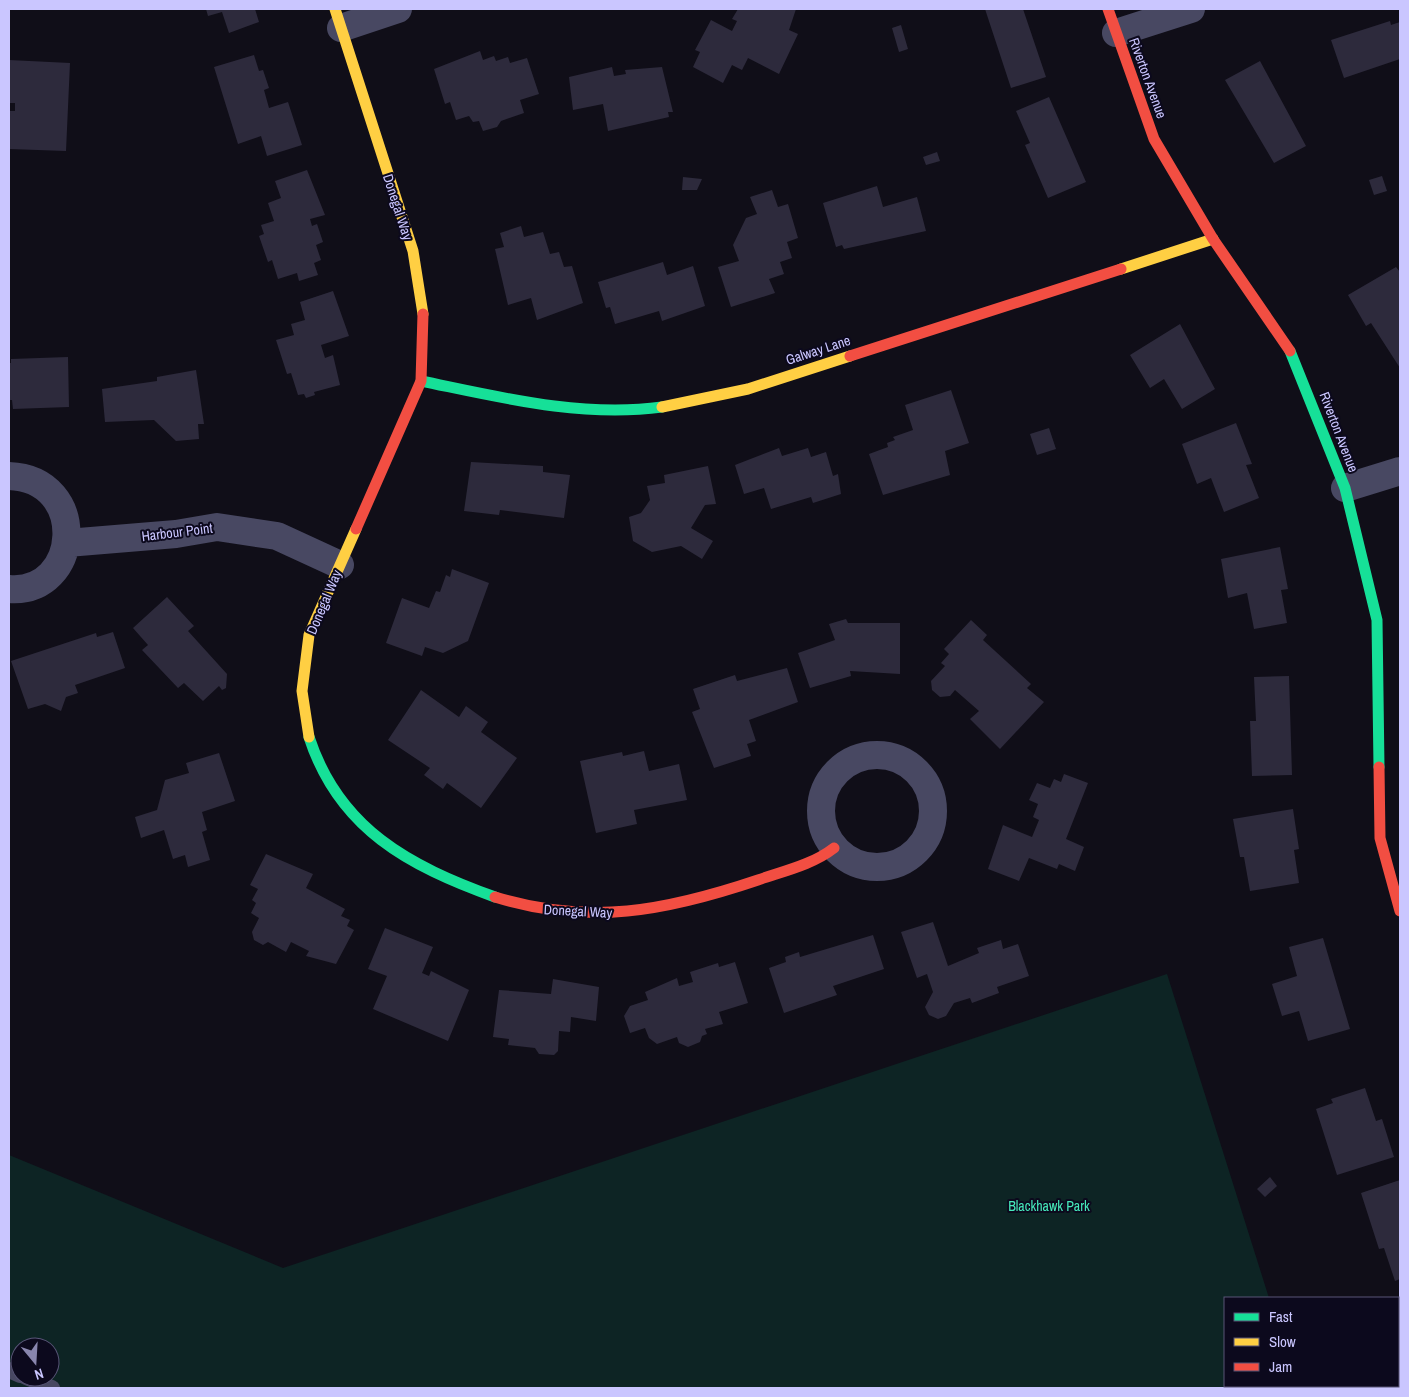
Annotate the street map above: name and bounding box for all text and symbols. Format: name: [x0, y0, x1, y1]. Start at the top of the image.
street label: Riverton Avenue: [1125, 35, 1171, 121]
street label: Donegal Way: [379, 172, 417, 243]
street label: Galway Lane: [783, 331, 853, 369]
street label: Riverton Avenue: [1315, 389, 1363, 475]
street label: Harbour Point: [140, 519, 214, 545]
street label: Donegal Way: [302, 567, 346, 637]
street label: Donegal Way: [543, 900, 613, 922]
park label: Blackhawk Park: [1008, 1197, 1090, 1215]
legend: [1224, 1297, 1399, 1387]
text: Fast: [1269, 1306, 1293, 1327]
text: Slow: [1269, 1331, 1296, 1352]
north arrow: [10, 1337, 60, 1387]
text: Jam: [1269, 1356, 1292, 1377]
text: N: [32, 1365, 46, 1384]

